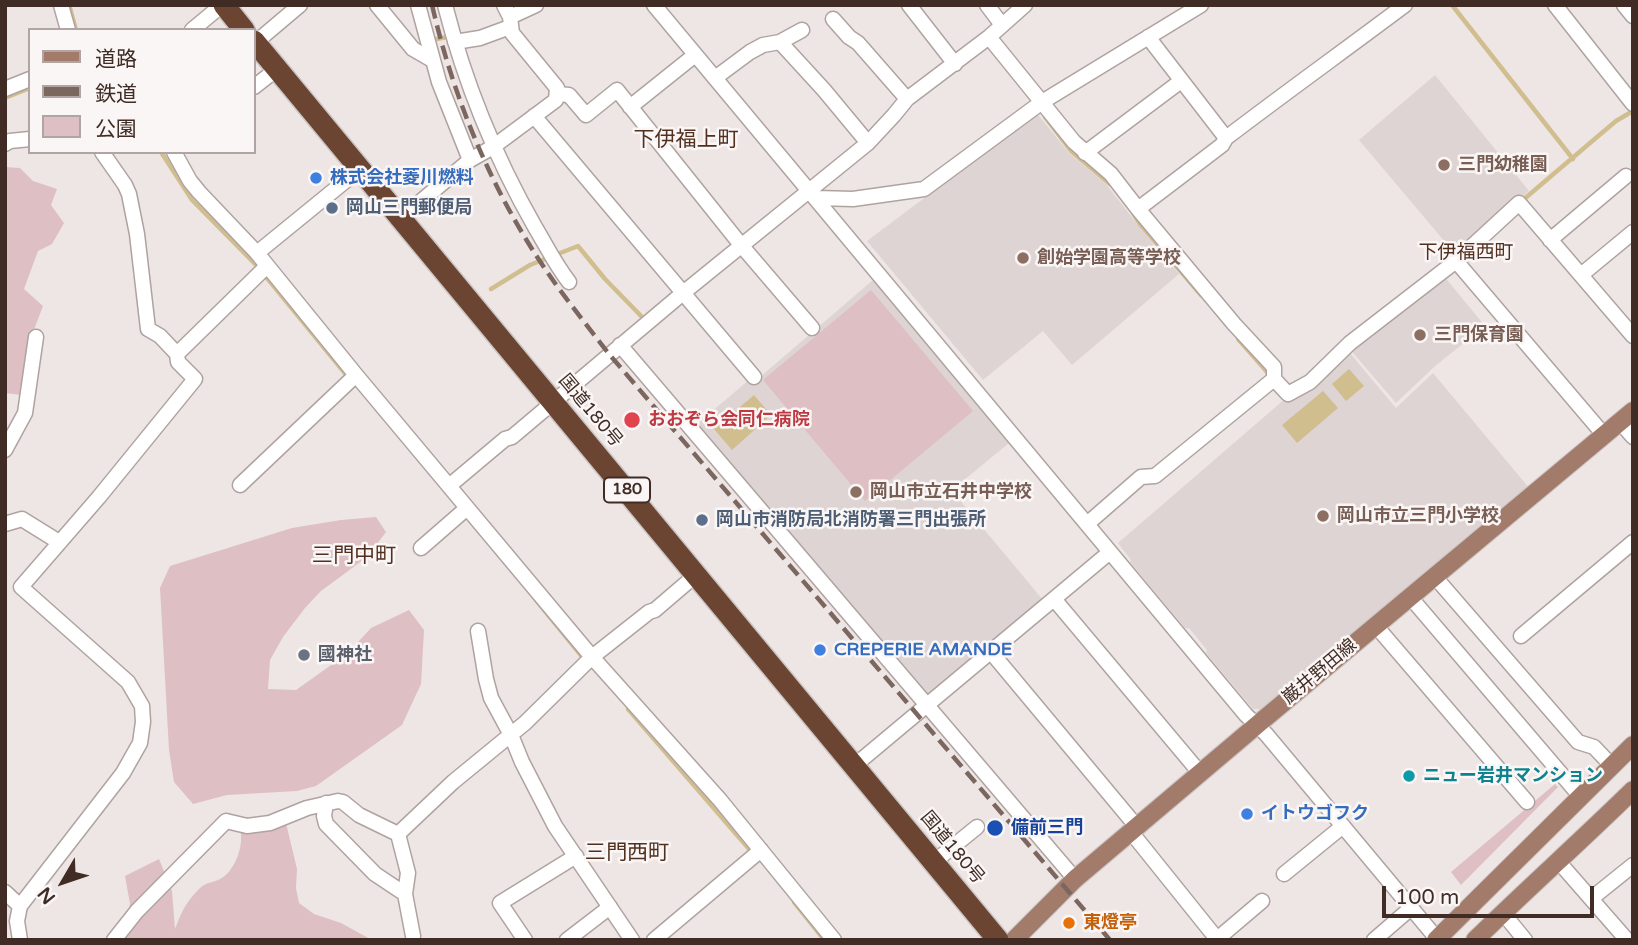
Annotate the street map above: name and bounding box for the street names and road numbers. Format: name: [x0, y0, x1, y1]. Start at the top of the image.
street label: 国道180号: [553, 370, 627, 452]
road number: 180: [604, 477, 650, 503]
street label: 巌井野田線: [1279, 635, 1361, 709]
street label: 国道180号: [915, 807, 989, 889]

